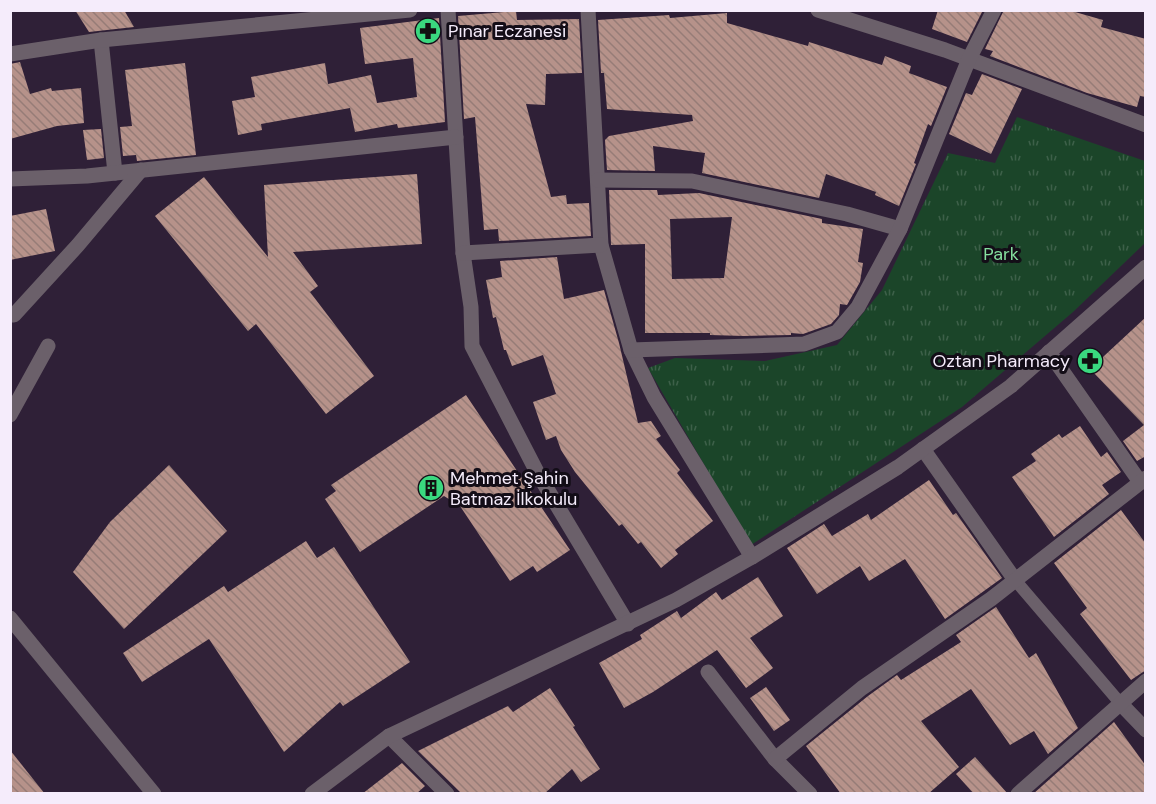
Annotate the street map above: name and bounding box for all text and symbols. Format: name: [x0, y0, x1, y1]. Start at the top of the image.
pharmacy icon: Pınar Eczanesi: [413, 16, 443, 46]
place label: Pınar Eczanesi: [448, 19, 566, 43]
park label: Park: [983, 242, 1019, 266]
pharmacy icon: Oztan Pharmacy: [1075, 346, 1105, 376]
place label: Oztan Pharmacy: [932, 349, 1070, 373]
place label: Mehmet Şahin Batmaz İlkokulu: [450, 466, 577, 511]
building icon: Mehmet Şahin Batmaz İlkokulu: [416, 473, 446, 503]

